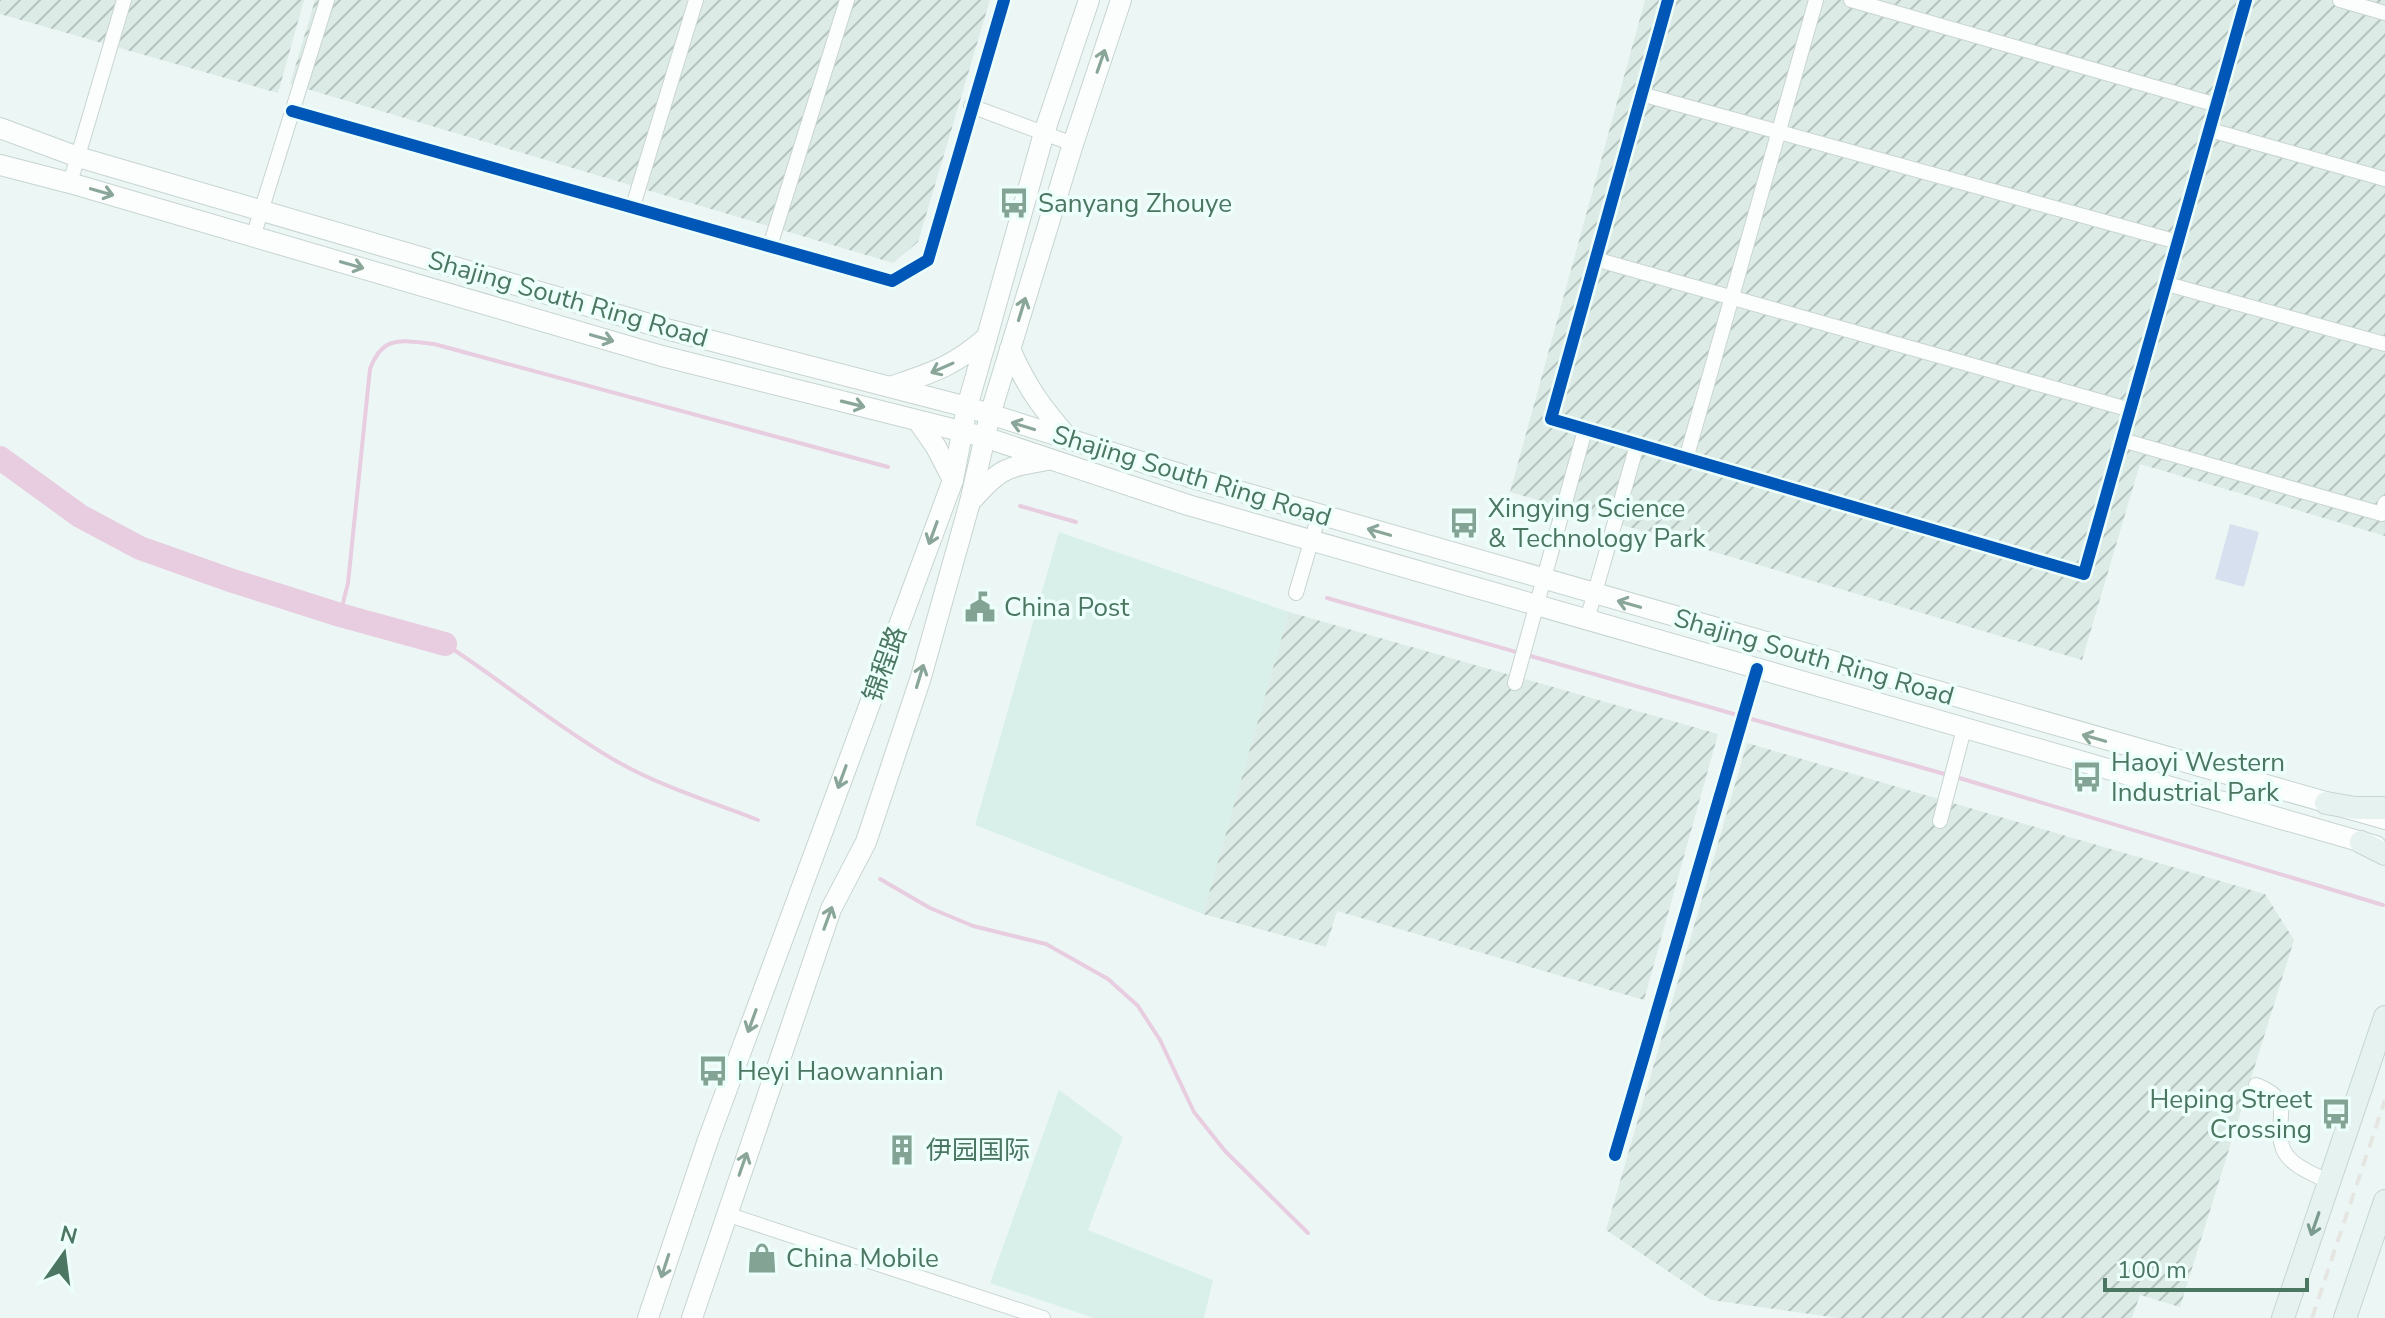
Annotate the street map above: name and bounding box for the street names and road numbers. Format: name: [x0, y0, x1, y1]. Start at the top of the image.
street label: Shajing South Ring Road: [424, 242, 712, 356]
street label: Shajing South Ring Road: [1048, 417, 1336, 535]
street label: Shajing South Ring Road: [1670, 600, 1958, 714]
street label: 锦程路: [855, 621, 915, 707]

